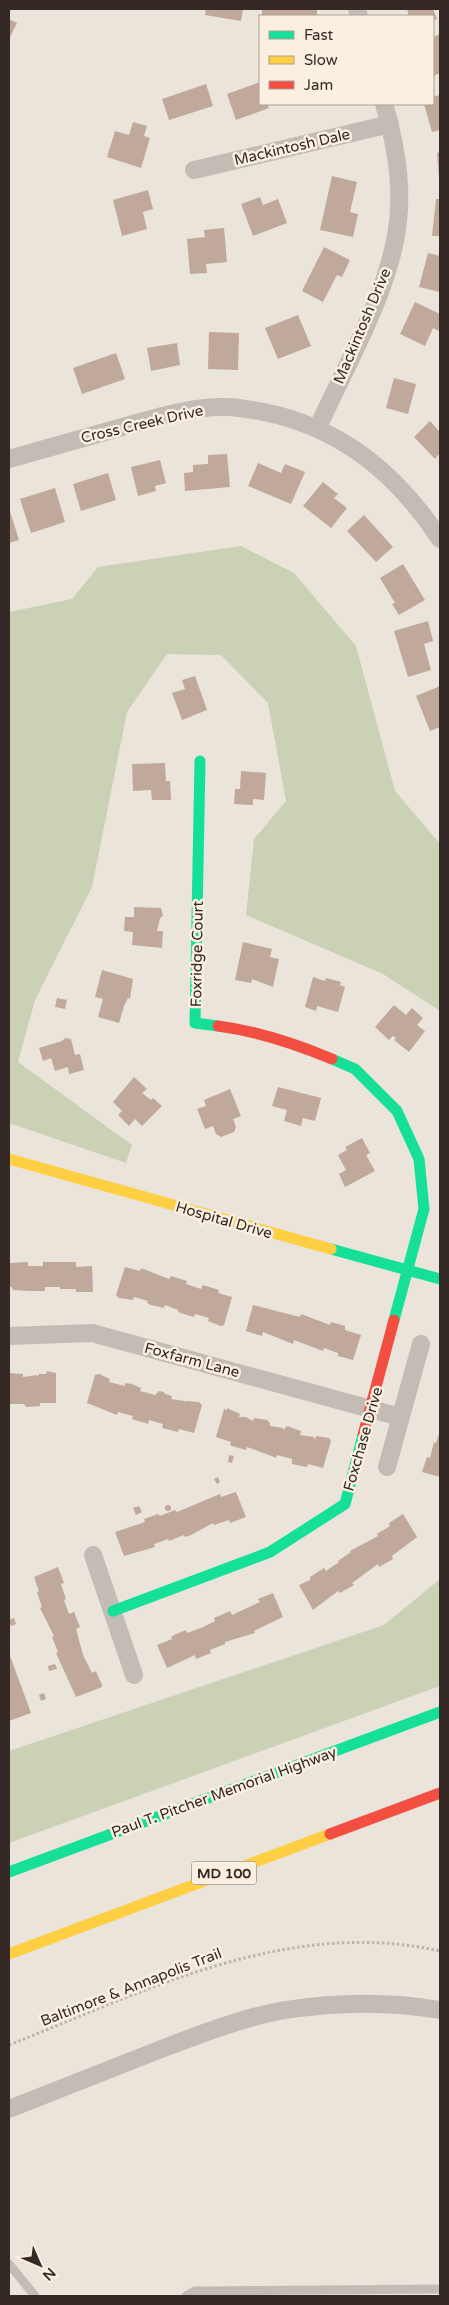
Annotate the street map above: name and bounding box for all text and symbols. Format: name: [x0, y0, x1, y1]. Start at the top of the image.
legend: [259, 15, 434, 105]
text: Fast: [304, 26, 334, 44]
text: Slow: [304, 51, 338, 69]
text: Jam: [304, 76, 333, 94]
street label: Mackintosh Dale: [232, 125, 352, 169]
street label: Mackintosh Drive: [330, 266, 394, 386]
street label: Cross Creek Drive: [79, 401, 205, 447]
street label: Foxridge Court: [187, 900, 207, 1007]
street label: Hospital Drive: [174, 1198, 274, 1242]
street label: Foxfarm Lane: [142, 1339, 242, 1381]
street label: Foxchase Drive: [340, 1385, 386, 1493]
street label: Paul T. Pitcher Memorial Highway: [109, 1743, 339, 1841]
road number: MD 100: [192, 1862, 256, 1885]
street label: Baltimore & Annapolis Trail: [38, 1944, 224, 2030]
north arrow: [15, 2240, 65, 2290]
text: N: [39, 2264, 59, 2284]

